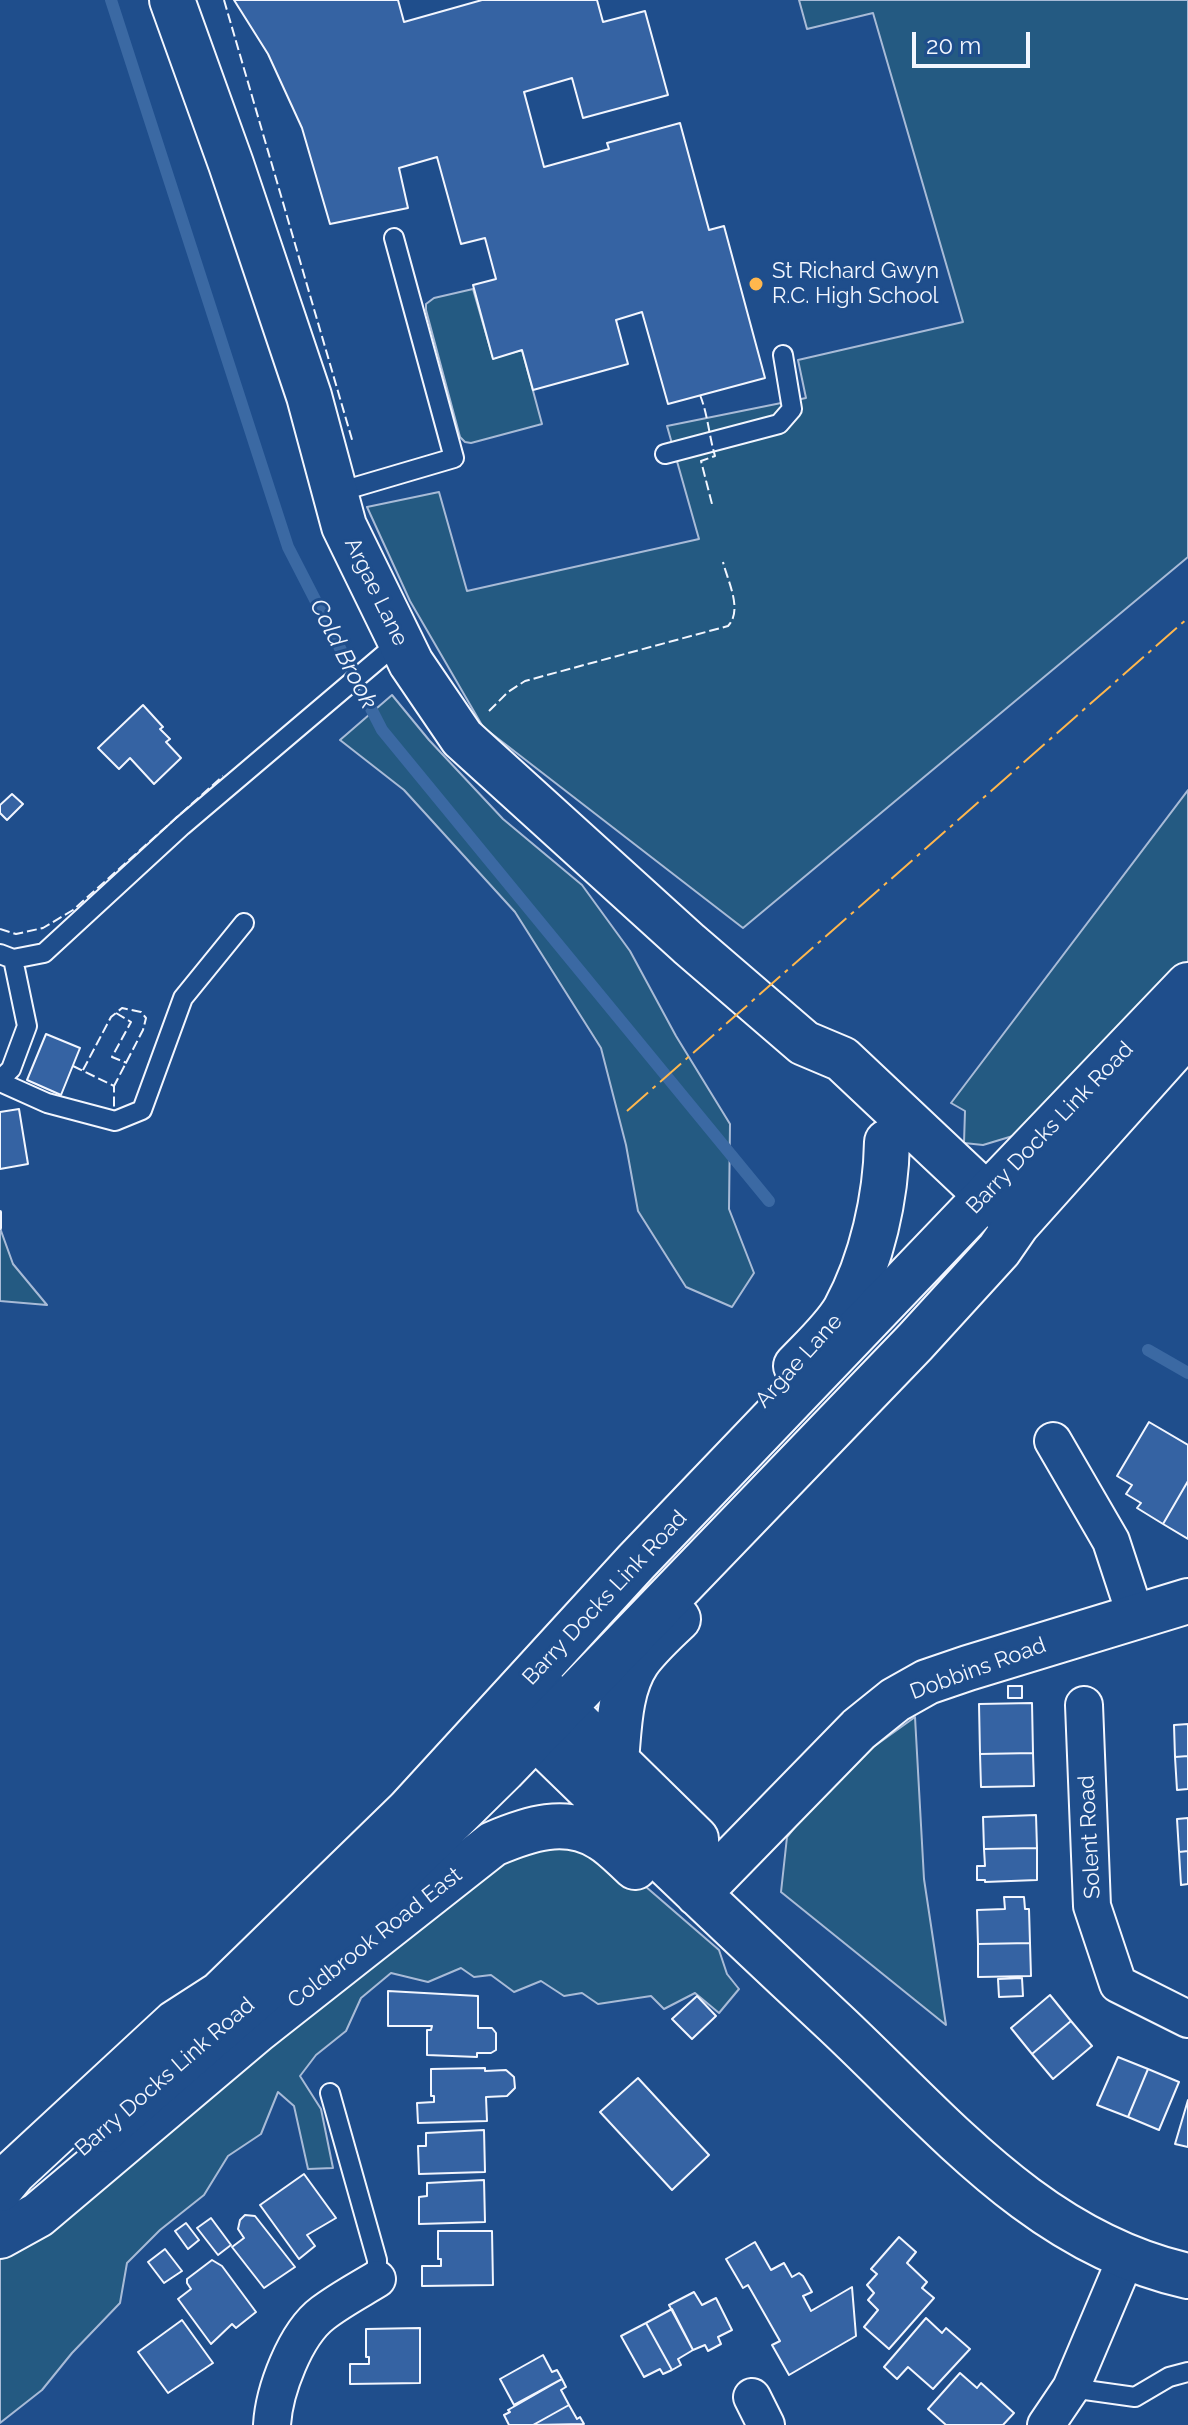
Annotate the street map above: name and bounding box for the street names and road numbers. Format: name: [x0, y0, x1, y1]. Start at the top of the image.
street label: Argae Lane: [339, 534, 413, 650]
street label: Barry Docks Link Road: [961, 1037, 1139, 1219]
street label: Argae Lane: [750, 1309, 848, 1413]
street label: Barry Docks Link Road: [517, 1505, 693, 1691]
street label: Dobbins Road: [906, 1632, 1050, 1706]
street label: Solent Road: [1074, 1774, 1106, 1900]
street label: Coldbrook Road East: [283, 1862, 467, 2014]
street label: Barry Docks Link Road: [70, 1992, 260, 2162]

